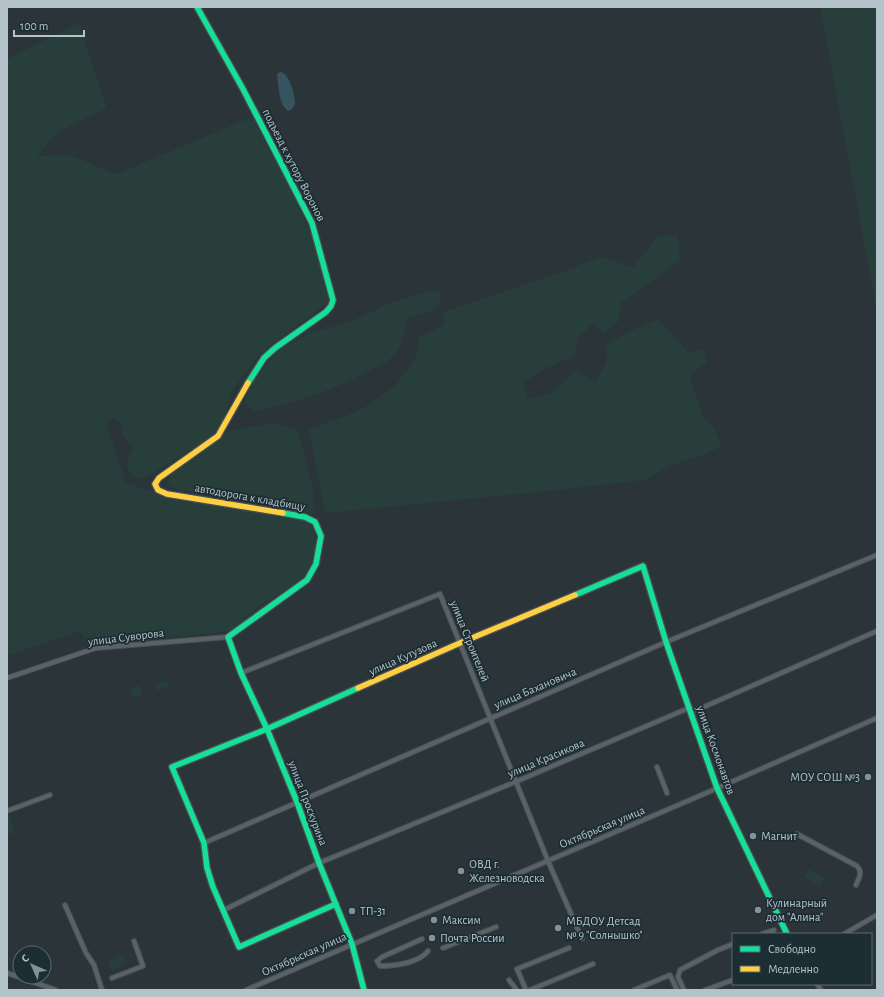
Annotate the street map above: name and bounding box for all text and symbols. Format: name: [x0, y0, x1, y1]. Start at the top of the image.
scale bar: [14, 12, 84, 38]
text: 100 m: [20, 20, 48, 32]
street label: подъезд к хутору Воронов: [259, 107, 328, 224]
street label: автодорога к кладбищу: [194, 481, 306, 514]
street label: улица Строителей: [447, 598, 492, 684]
street label: улица Суворова: [86, 626, 165, 649]
street label: улица Кутузова: [366, 636, 440, 679]
street label: улица Бахановича: [491, 665, 579, 712]
street label: улица Космонавтов: [693, 703, 738, 797]
street label: улица Красикова: [505, 736, 587, 781]
street label: улица Проскурина: [285, 758, 330, 848]
place label: МОУ СОШ №3: [790, 771, 860, 783]
marker: МОУ СОШ №3: [863, 772, 873, 782]
street label: Октябрьская улица: [557, 803, 647, 851]
place label: Магнит: [761, 830, 798, 842]
marker: Магнит: [748, 831, 758, 841]
place label: ОВД г. Железноводска: [469, 858, 545, 884]
marker: ОВД г. Железноводска: [456, 866, 466, 876]
place label: Кулинарный дом "Алина": [766, 897, 827, 923]
place label: ТП-31: [360, 905, 386, 917]
marker: Кулинарный дом "Алина": [753, 905, 763, 915]
marker: ТП-31: [347, 906, 357, 916]
place label: Максим: [442, 914, 481, 926]
marker: Максим: [429, 915, 439, 925]
place label: МБДОУ Детсад № 9 "Солнышко": [566, 915, 643, 941]
marker: МБДОУ Детсад № 9 "Солнышко": [553, 923, 563, 933]
street label: Октябрьская улица: [260, 930, 349, 979]
place label: Почта России: [440, 932, 505, 944]
marker: Почта России: [427, 933, 437, 943]
legend: [732, 933, 872, 985]
text: Свободно: [768, 943, 816, 955]
north arrow: [12, 945, 52, 985]
text: С: [19, 952, 31, 964]
text: Медленно: [768, 963, 819, 975]

